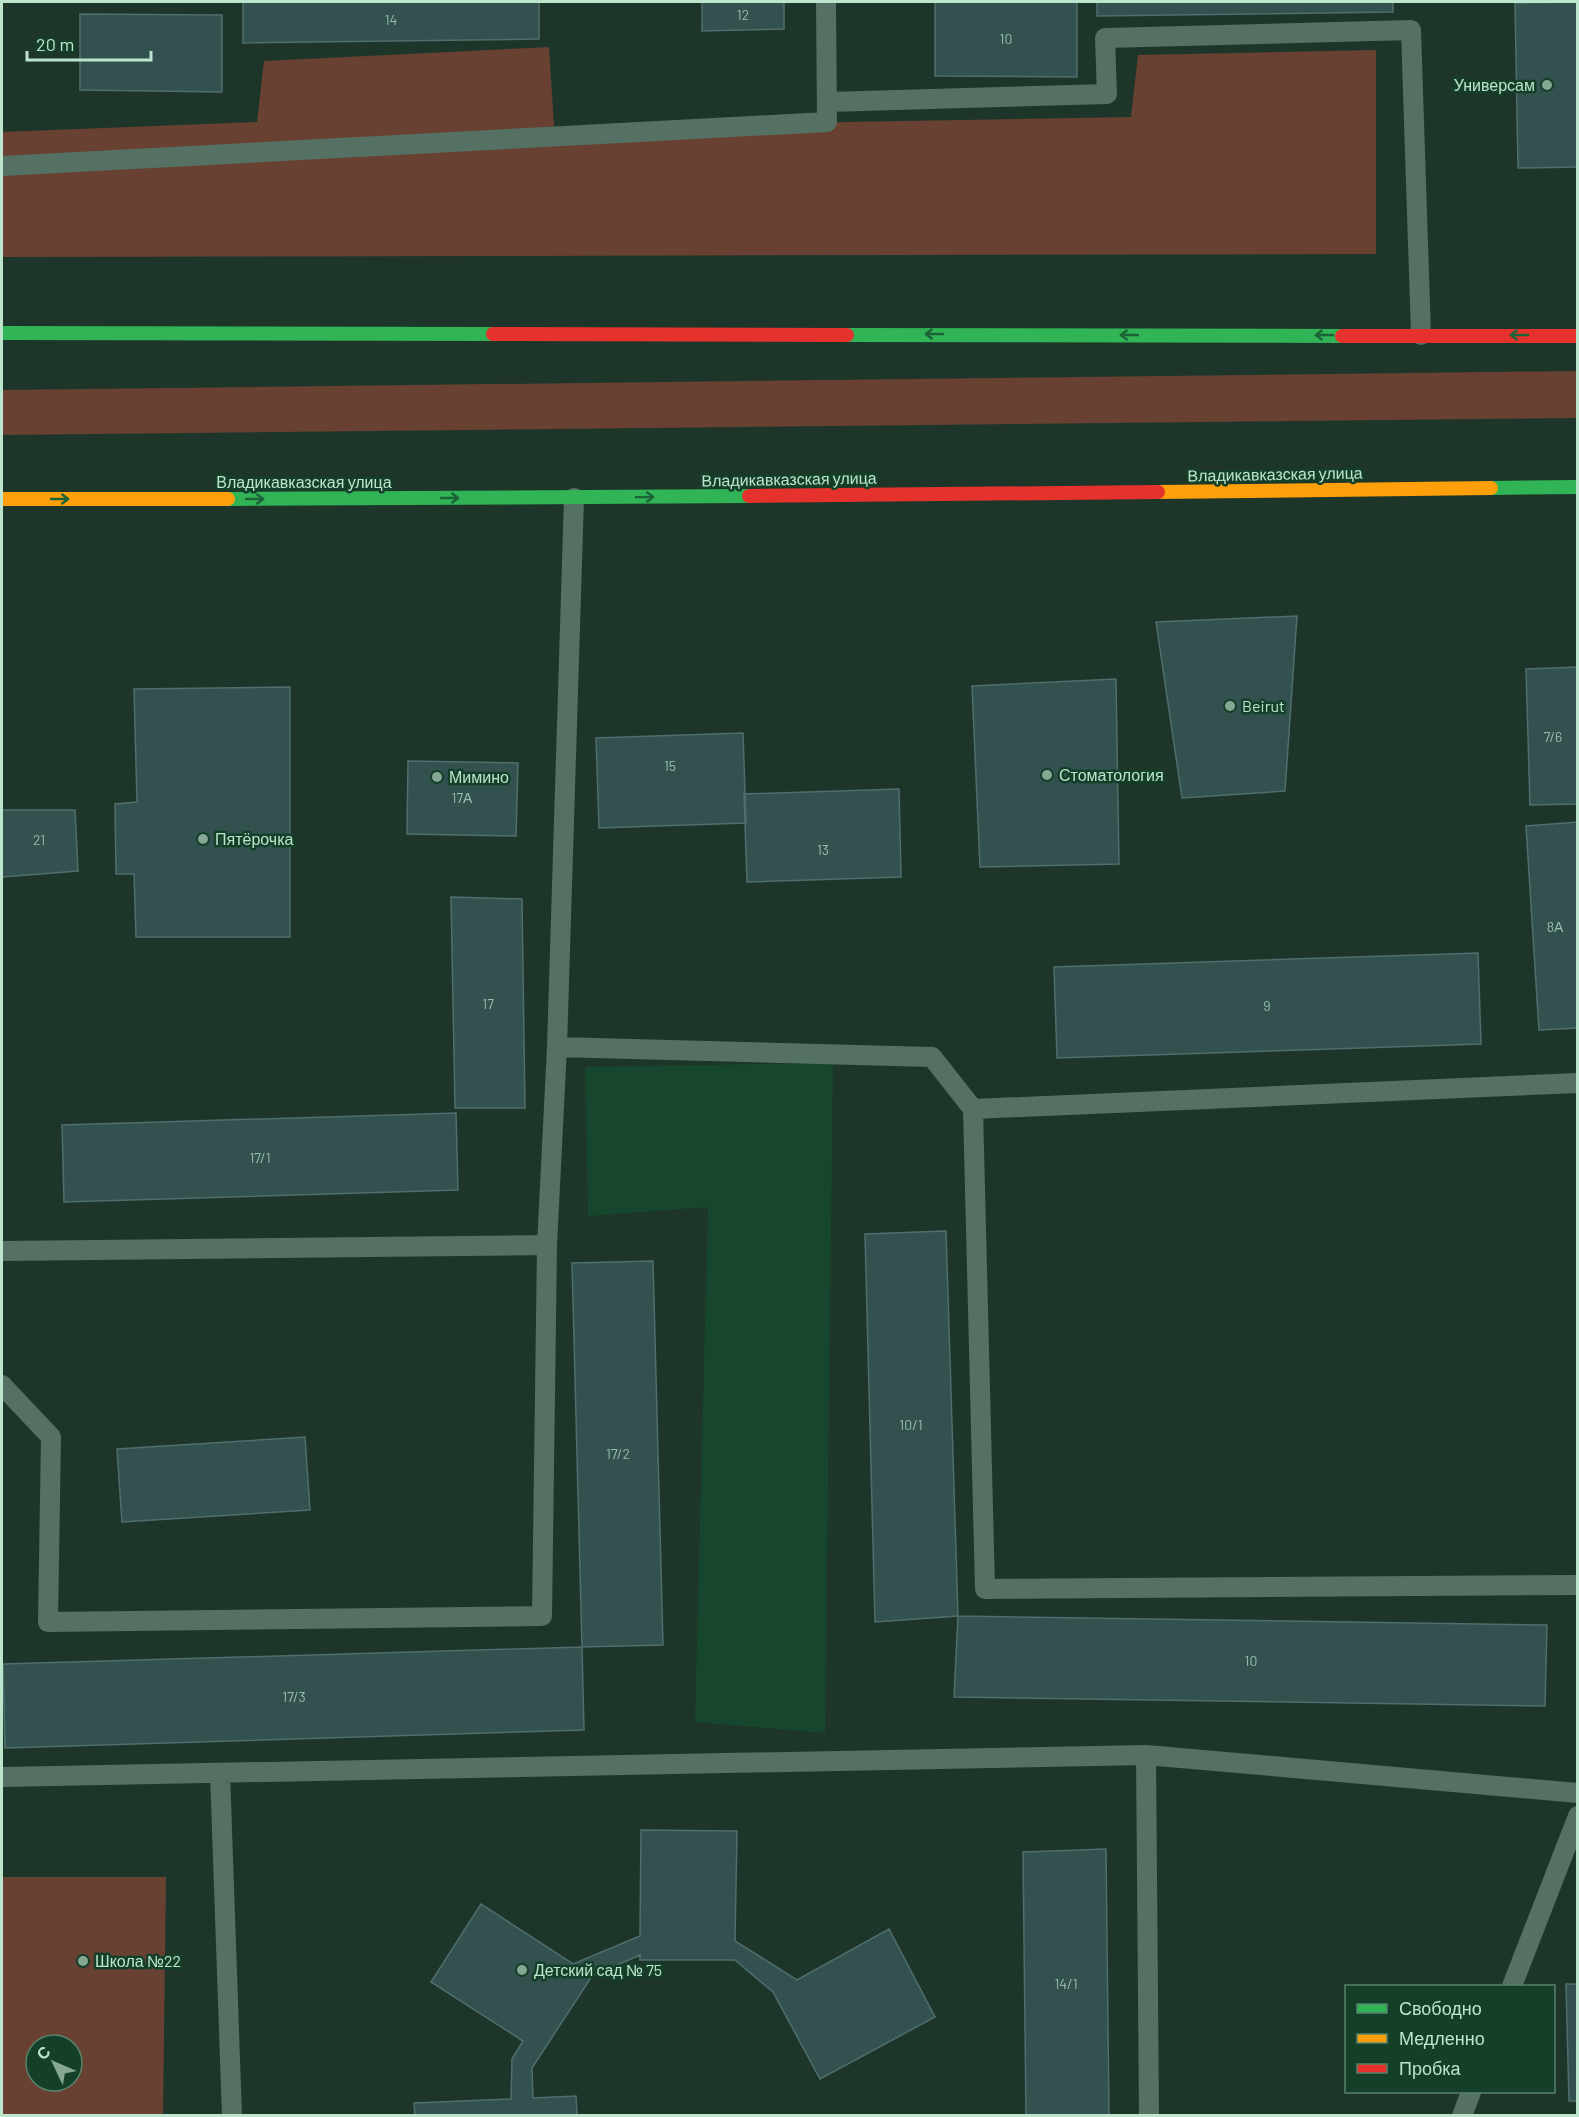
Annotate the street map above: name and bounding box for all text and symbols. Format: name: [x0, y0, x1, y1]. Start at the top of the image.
house number: 12: [737, 6, 749, 23]
house number: 14: [385, 11, 397, 28]
scale bar: [27, 24, 152, 62]
house number: 10: [1000, 30, 1012, 47]
text: 20 m: [36, 33, 74, 55]
place label: Универсам: [1454, 75, 1535, 94]
marker: Универсам: [1540, 78, 1554, 92]
one-way arrow: [925, 328, 945, 340]
one-way arrow: [1120, 329, 1140, 341]
one-way arrow: [1315, 329, 1335, 341]
one-way arrow: [1510, 329, 1530, 341]
street label: Владикавказская улица: [1187, 462, 1363, 485]
street label: Владикавказская улица: [701, 467, 877, 490]
street label: Владикавказская улица: [216, 472, 392, 491]
one-way arrow: [439, 492, 459, 504]
one-way arrow: [634, 492, 654, 503]
one-way arrow: [49, 493, 69, 505]
one-way arrow: [244, 493, 264, 505]
place label: Beirut: [1242, 696, 1285, 715]
marker: Beirut: [1223, 699, 1237, 713]
house number: 7/6: [1544, 728, 1562, 745]
house number: 15: [664, 757, 676, 774]
place label: Стоматология: [1059, 765, 1164, 784]
place label: Мимино: [449, 767, 509, 786]
marker: Стоматология: [1040, 768, 1054, 782]
marker: Мимино: [430, 770, 444, 784]
house number: 17А: [452, 789, 473, 806]
place label: Пятёрочка: [215, 829, 294, 848]
house number: 21: [33, 831, 45, 848]
marker: Пятёрочка: [196, 832, 210, 846]
house number: 13: [817, 841, 829, 858]
house number: 8А: [1547, 918, 1564, 935]
house number: 17: [482, 995, 494, 1012]
house number: 9: [1263, 997, 1271, 1014]
house number: 17/1: [249, 1149, 271, 1166]
house number: 10/1: [899, 1416, 923, 1433]
house number: 17/2: [606, 1445, 630, 1462]
house number: 10: [1245, 1652, 1257, 1669]
house number: 17/3: [282, 1688, 306, 1705]
place label: Школа №22: [95, 1951, 181, 1970]
marker: Школа №22: [76, 1954, 90, 1968]
place label: Детский сад № 75: [534, 1960, 662, 1979]
marker: Детский сад № 75: [515, 1963, 529, 1977]
house number: 14/1: [1054, 1975, 1078, 1992]
legend: [1345, 1985, 1555, 2093]
text: Свободно: [1399, 1997, 1482, 2019]
text: Медленно: [1399, 2027, 1485, 2049]
north arrow: [24, 2033, 84, 2093]
text: С: [32, 2041, 54, 2063]
text: Пробка: [1399, 2057, 1462, 2079]

